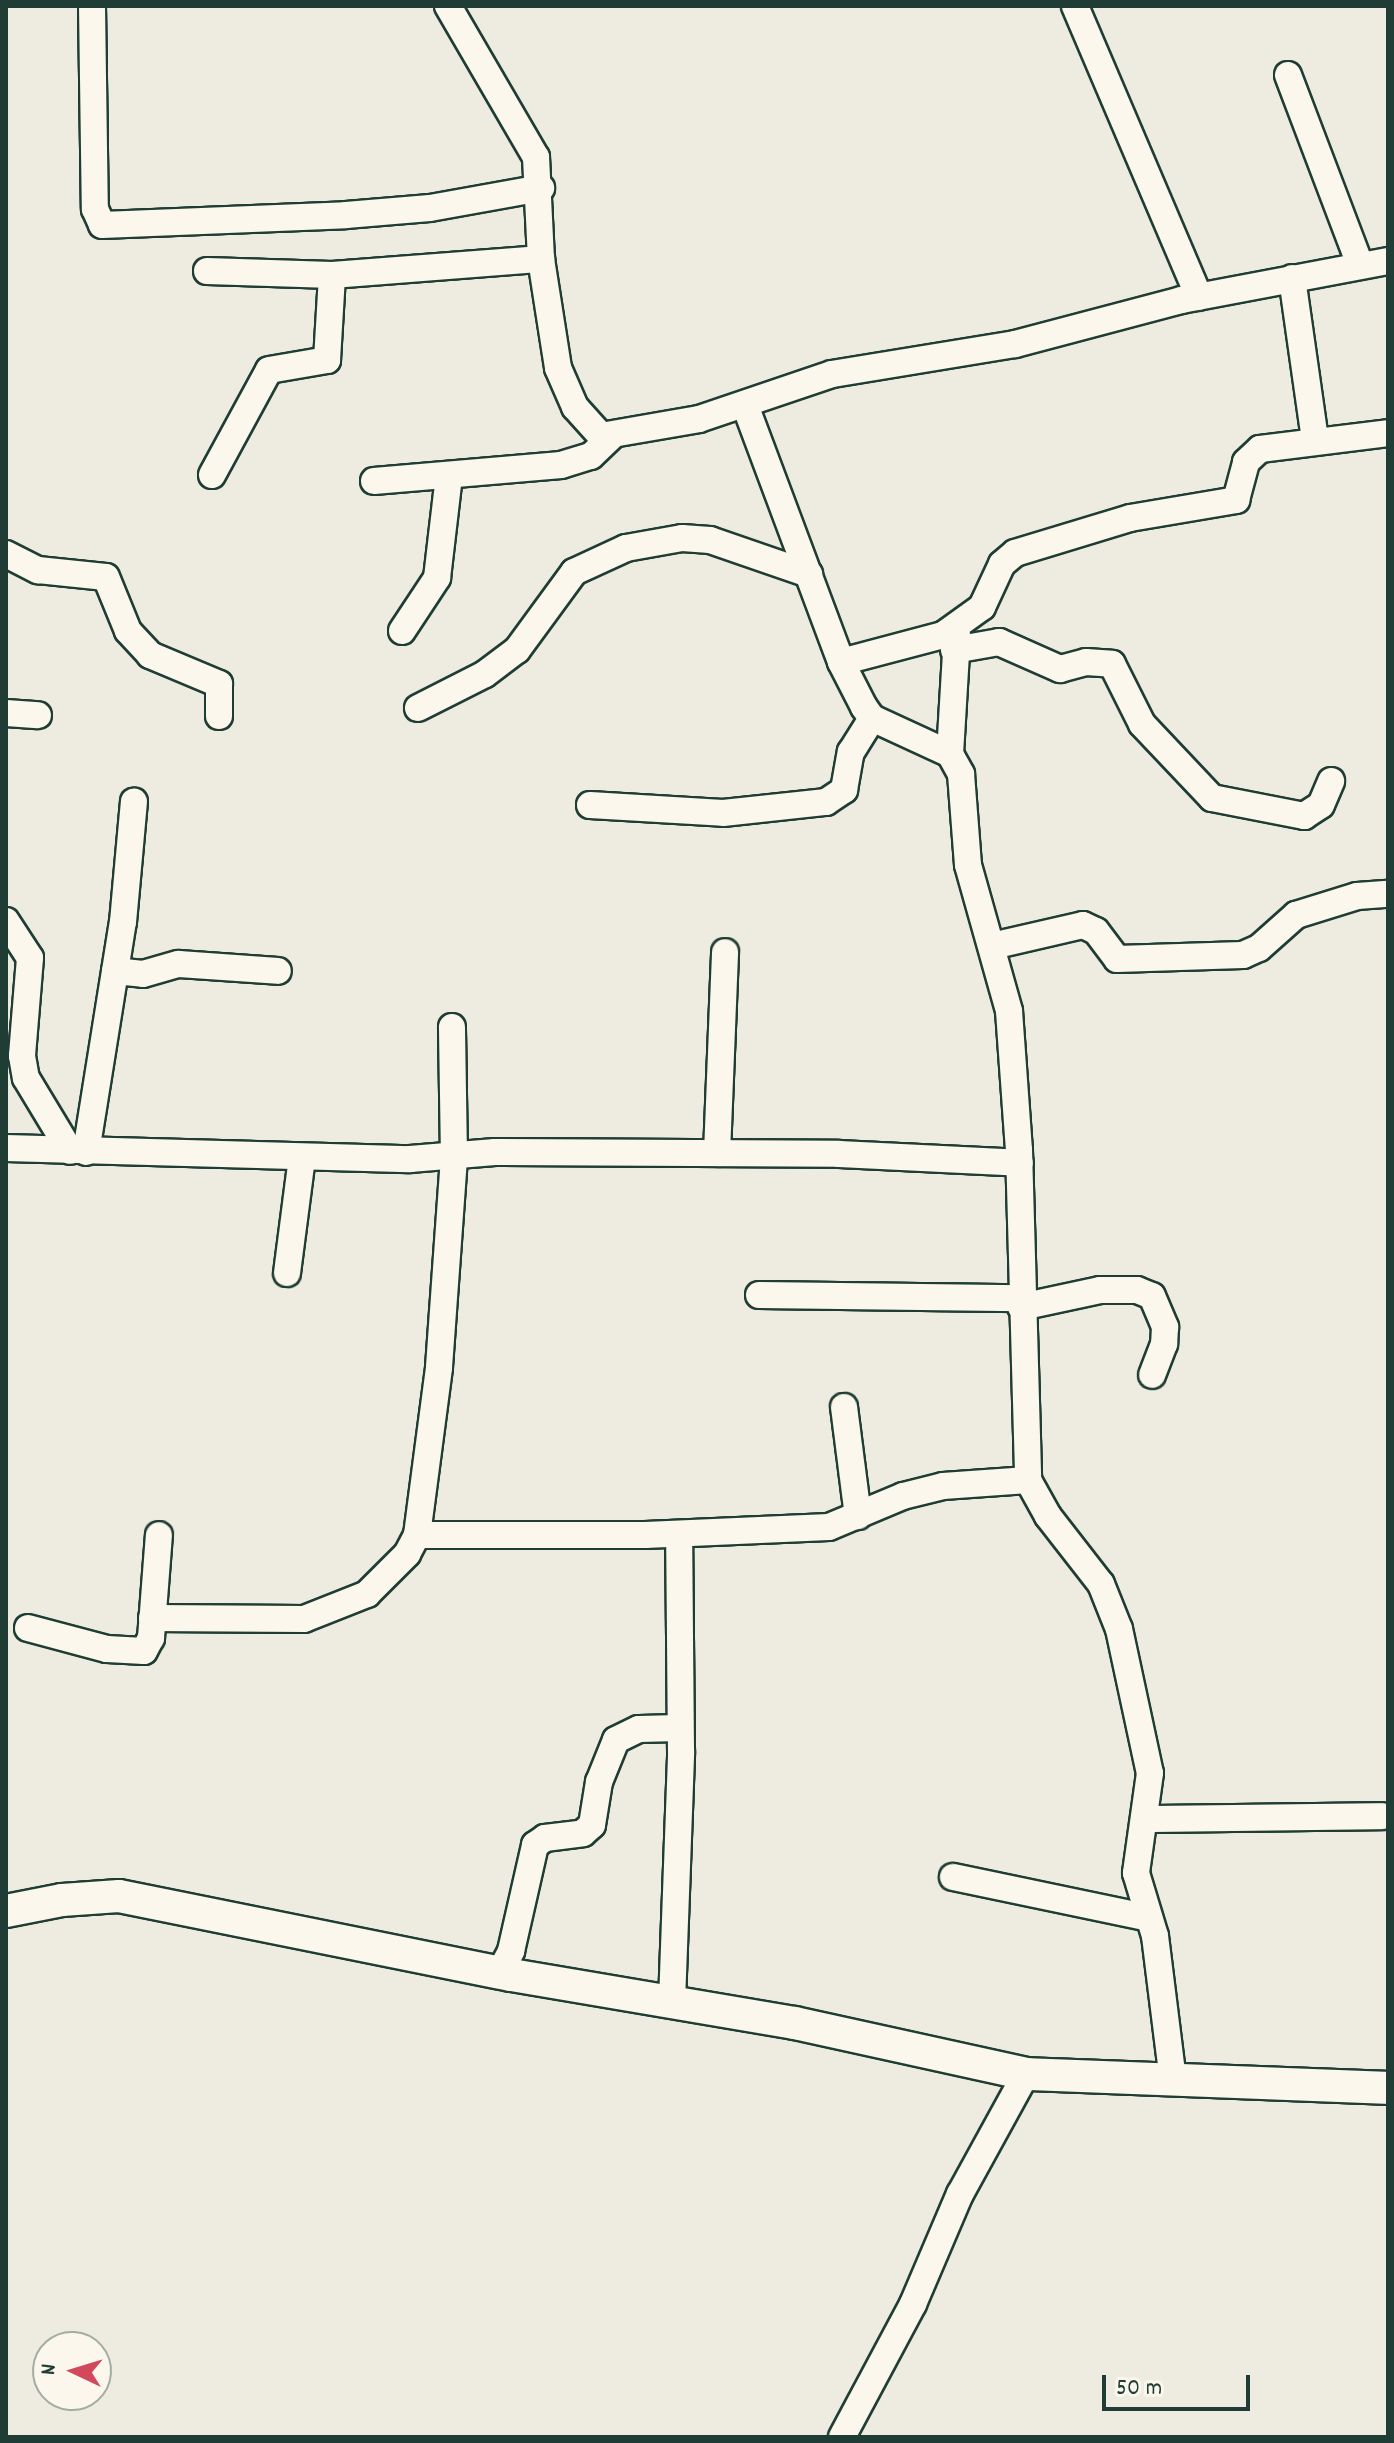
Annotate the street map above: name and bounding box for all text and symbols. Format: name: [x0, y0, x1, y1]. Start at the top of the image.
north arrow: [32, 2331, 112, 2411]
scale bar: [1106, 2359, 1254, 2409]
text: N: [34, 2363, 65, 2376]
text: 50 m: [1116, 2372, 1162, 2406]

